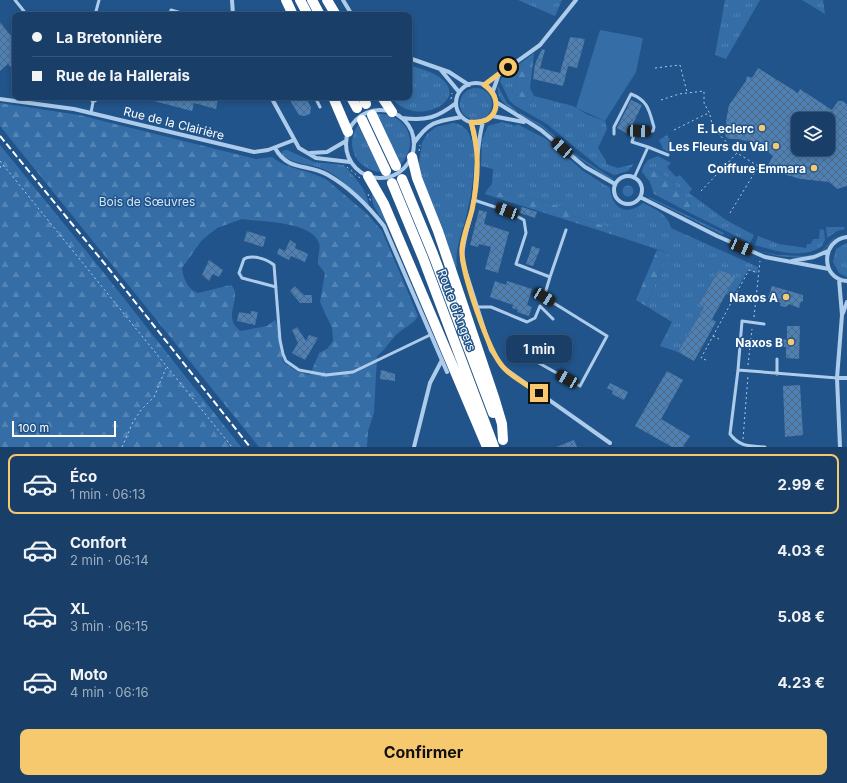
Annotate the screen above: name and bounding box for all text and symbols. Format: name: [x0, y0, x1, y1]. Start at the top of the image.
text: La Bretonnière: [56, 28, 162, 47]
route start: [499, 58, 517, 76]
text: Rue de la Hallerais: [56, 66, 190, 85]
street label: Rue de la Clairière: [122, 103, 226, 143]
map controls: [791, 112, 835, 156]
button: layers: [791, 112, 835, 156]
place label: E. Leclerc: [697, 121, 754, 136]
marker: E. Leclerc: [757, 123, 767, 133]
car: [627, 125, 651, 137]
car: [549, 136, 575, 160]
place label: Les Fleurs du Val: [669, 139, 768, 154]
marker: Les Fleurs du Val: [771, 141, 781, 151]
place label: Coiffure Emmara: [708, 161, 806, 176]
marker: Coiffure Emmara: [809, 163, 819, 173]
park label: Bois de Sœuvres: [99, 194, 195, 209]
car: [494, 201, 520, 221]
car: [728, 237, 754, 257]
street label: Route d'Angers: [434, 267, 480, 353]
car: [531, 286, 557, 308]
place label: Naxos A: [729, 290, 778, 305]
marker: Naxos A: [781, 292, 791, 302]
callout: 1 min: [506, 335, 572, 363]
place label: Naxos B: [735, 335, 783, 350]
marker: Naxos B: [786, 337, 796, 347]
text: 1 min: [523, 341, 555, 357]
car: [554, 368, 580, 390]
route end: [530, 384, 548, 402]
scale bar: [12, 419, 116, 438]
text: 100 m: [18, 421, 49, 435]
icon: car: [22, 466, 58, 502]
text: Éco: [70, 467, 97, 486]
text: 2.99 €: [777, 475, 825, 494]
text: 1 min · 06:13: [70, 486, 146, 502]
icon: car: [22, 532, 58, 568]
text: Confort: [70, 533, 126, 552]
text: 4.03 €: [777, 541, 825, 560]
text: 2 min · 06:14: [70, 552, 149, 568]
icon: car: [22, 598, 58, 634]
text: XL: [70, 599, 90, 618]
text: 5.08 €: [777, 607, 825, 626]
text: 3 min · 06:15: [70, 618, 148, 634]
icon: car: [22, 664, 58, 700]
text: Moto: [70, 665, 108, 684]
text: 4.23 €: [777, 673, 825, 692]
text: 4 min · 06:16: [70, 684, 149, 700]
button: Confirmer: [20, 729, 827, 775]

